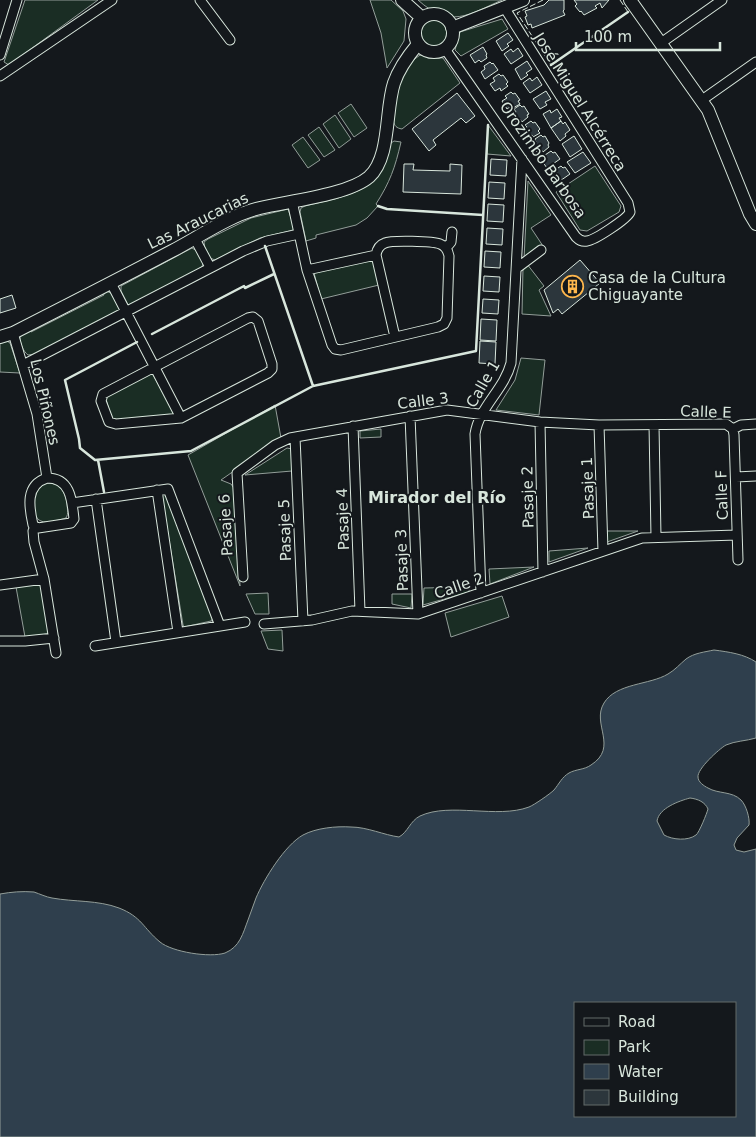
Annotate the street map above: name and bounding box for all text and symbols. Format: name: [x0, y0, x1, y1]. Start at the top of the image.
scale bar: [576, 20, 720, 52]
text: 100 m: [584, 28, 632, 46]
street label: José Miguel Alcérreca: [529, 29, 630, 175]
street label: Orozimbo Barbosa: [496, 98, 590, 222]
street label: Las Araucarias: [145, 189, 252, 253]
place label: Casa de la Cultura Chiguayante: [588, 269, 726, 304]
building icon: Casa de la Cultura Chiguayante: [560, 275, 584, 299]
street label: Los Piñones: [26, 357, 64, 447]
street label: Calle 1: [462, 357, 504, 411]
street label: Calle 3: [396, 389, 450, 413]
street label: Calle E: [680, 402, 732, 422]
street label: Pasaje 1: [578, 457, 598, 519]
street label: Pasaje 2: [518, 466, 538, 528]
street label: Calle F: [712, 469, 732, 521]
street label: Pasaje 4: [333, 488, 353, 550]
district label: Mirador del Río: [368, 488, 506, 507]
street label: Pasaje 6: [215, 493, 237, 557]
street label: Pasaje 5: [275, 499, 295, 561]
street label: Pasaje 3: [392, 529, 412, 591]
street label: Calle 2: [432, 569, 486, 603]
legend: [574, 1002, 736, 1117]
text: Road: [618, 1013, 656, 1031]
text: Park: [618, 1038, 651, 1056]
text: Water: [618, 1063, 663, 1081]
text: Building: [618, 1088, 679, 1106]

